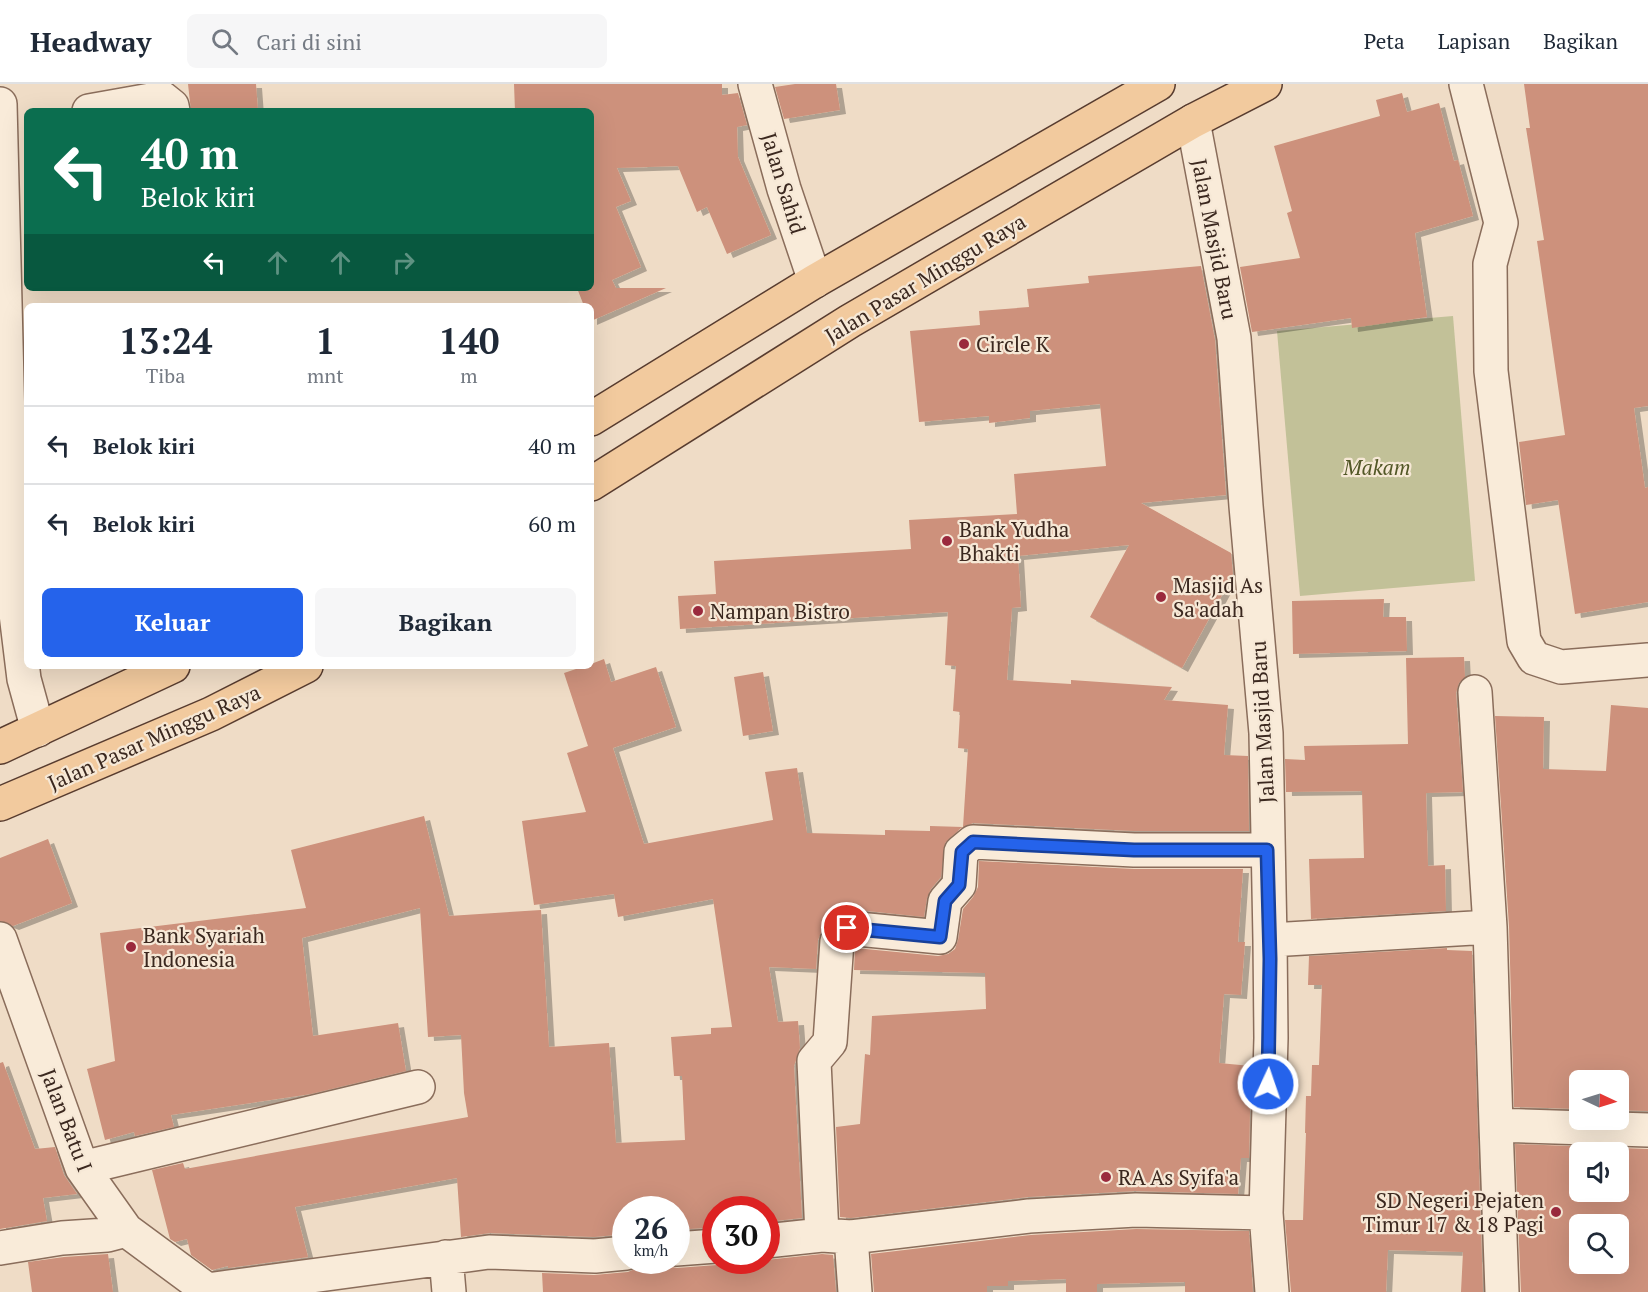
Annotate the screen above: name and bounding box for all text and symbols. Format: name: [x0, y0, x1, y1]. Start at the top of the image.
search box: [187, 14, 607, 68]
text: Headway: [30, 23, 151, 60]
icon: search: [208, 25, 241, 58]
text: Cari di sini: [256, 27, 362, 56]
text: Peta: [1364, 27, 1405, 55]
text: Lapisan: [1438, 27, 1510, 55]
text: Bagikan: [1543, 27, 1618, 55]
text: 40 m: [141, 125, 239, 181]
street label: Jalan Sahid: [755, 129, 813, 237]
icon: left: [42, 132, 120, 210]
street label: Jalan Masjid Baru: [1186, 156, 1244, 322]
text: Belok kiri: [141, 179, 255, 215]
street label: Jalan Pasar Minggu Raya: [819, 207, 1031, 349]
icon: left: [198, 246, 231, 279]
icon: ahead: [261, 246, 294, 279]
icon: ahead: [324, 246, 357, 279]
icon: right: [387, 246, 420, 279]
text: 13:24: [119, 317, 212, 364]
text: 1: [315, 317, 336, 364]
text: 140: [438, 317, 499, 364]
place label: Circle K: [976, 330, 1050, 358]
marker: Circle K: [957, 337, 971, 351]
text: Tiba: [146, 362, 185, 389]
text: mnt: [307, 362, 344, 389]
text: m: [460, 362, 477, 389]
icon: left: [42, 429, 75, 462]
text: Belok kiri: [93, 431, 195, 460]
text: 40 m: [528, 431, 576, 460]
park label: Makam: [1342, 453, 1411, 481]
icon: left: [42, 507, 75, 540]
text: Belok kiri: [93, 509, 195, 538]
text: 60 m: [528, 509, 576, 538]
place label: Bank Yudha Bhakti: [959, 515, 1070, 567]
marker: Bank Yudha Bhakti: [940, 534, 954, 548]
place label: Masjid As Sa'adah: [1173, 571, 1263, 623]
button: Keluar: [42, 588, 303, 657]
button: Bagikan: [315, 588, 576, 657]
marker: Masjid As Sa'adah: [1154, 590, 1168, 604]
place label: Nampan Bistro: [710, 597, 850, 625]
marker: Nampan Bistro: [691, 604, 705, 618]
street label: Jalan Masjid Baru: [1244, 640, 1280, 804]
street label: Jalan Pasar Minggu Raya: [43, 677, 265, 797]
pin: [821, 902, 872, 953]
icon: arrive: [830, 911, 863, 944]
place label: Bank Syariah Indonesia: [143, 921, 265, 973]
marker: Bank Syariah Indonesia: [124, 940, 138, 954]
position arrow: [1236, 1052, 1300, 1116]
street label: Jalan Batu I: [35, 1065, 99, 1175]
north arrow: [1569, 1070, 1629, 1130]
map controls: [1569, 1070, 1629, 1274]
button: sound: [1569, 1142, 1629, 1202]
place label: RA As Syifa'a: [1118, 1163, 1240, 1191]
marker: RA As Syifa'a: [1099, 1170, 1113, 1184]
place label: SD Negeri Pejaten Timur 17 & 18 Pagi: [1363, 1186, 1545, 1238]
speed limit sign: 30: [702, 1196, 780, 1274]
marker: SD Negeri Pejaten Timur 17 & 18 Pagi: [1549, 1205, 1563, 1219]
text: 26: [634, 1208, 668, 1248]
button: search: [1569, 1214, 1629, 1274]
text: km/h: [634, 1240, 668, 1260]

